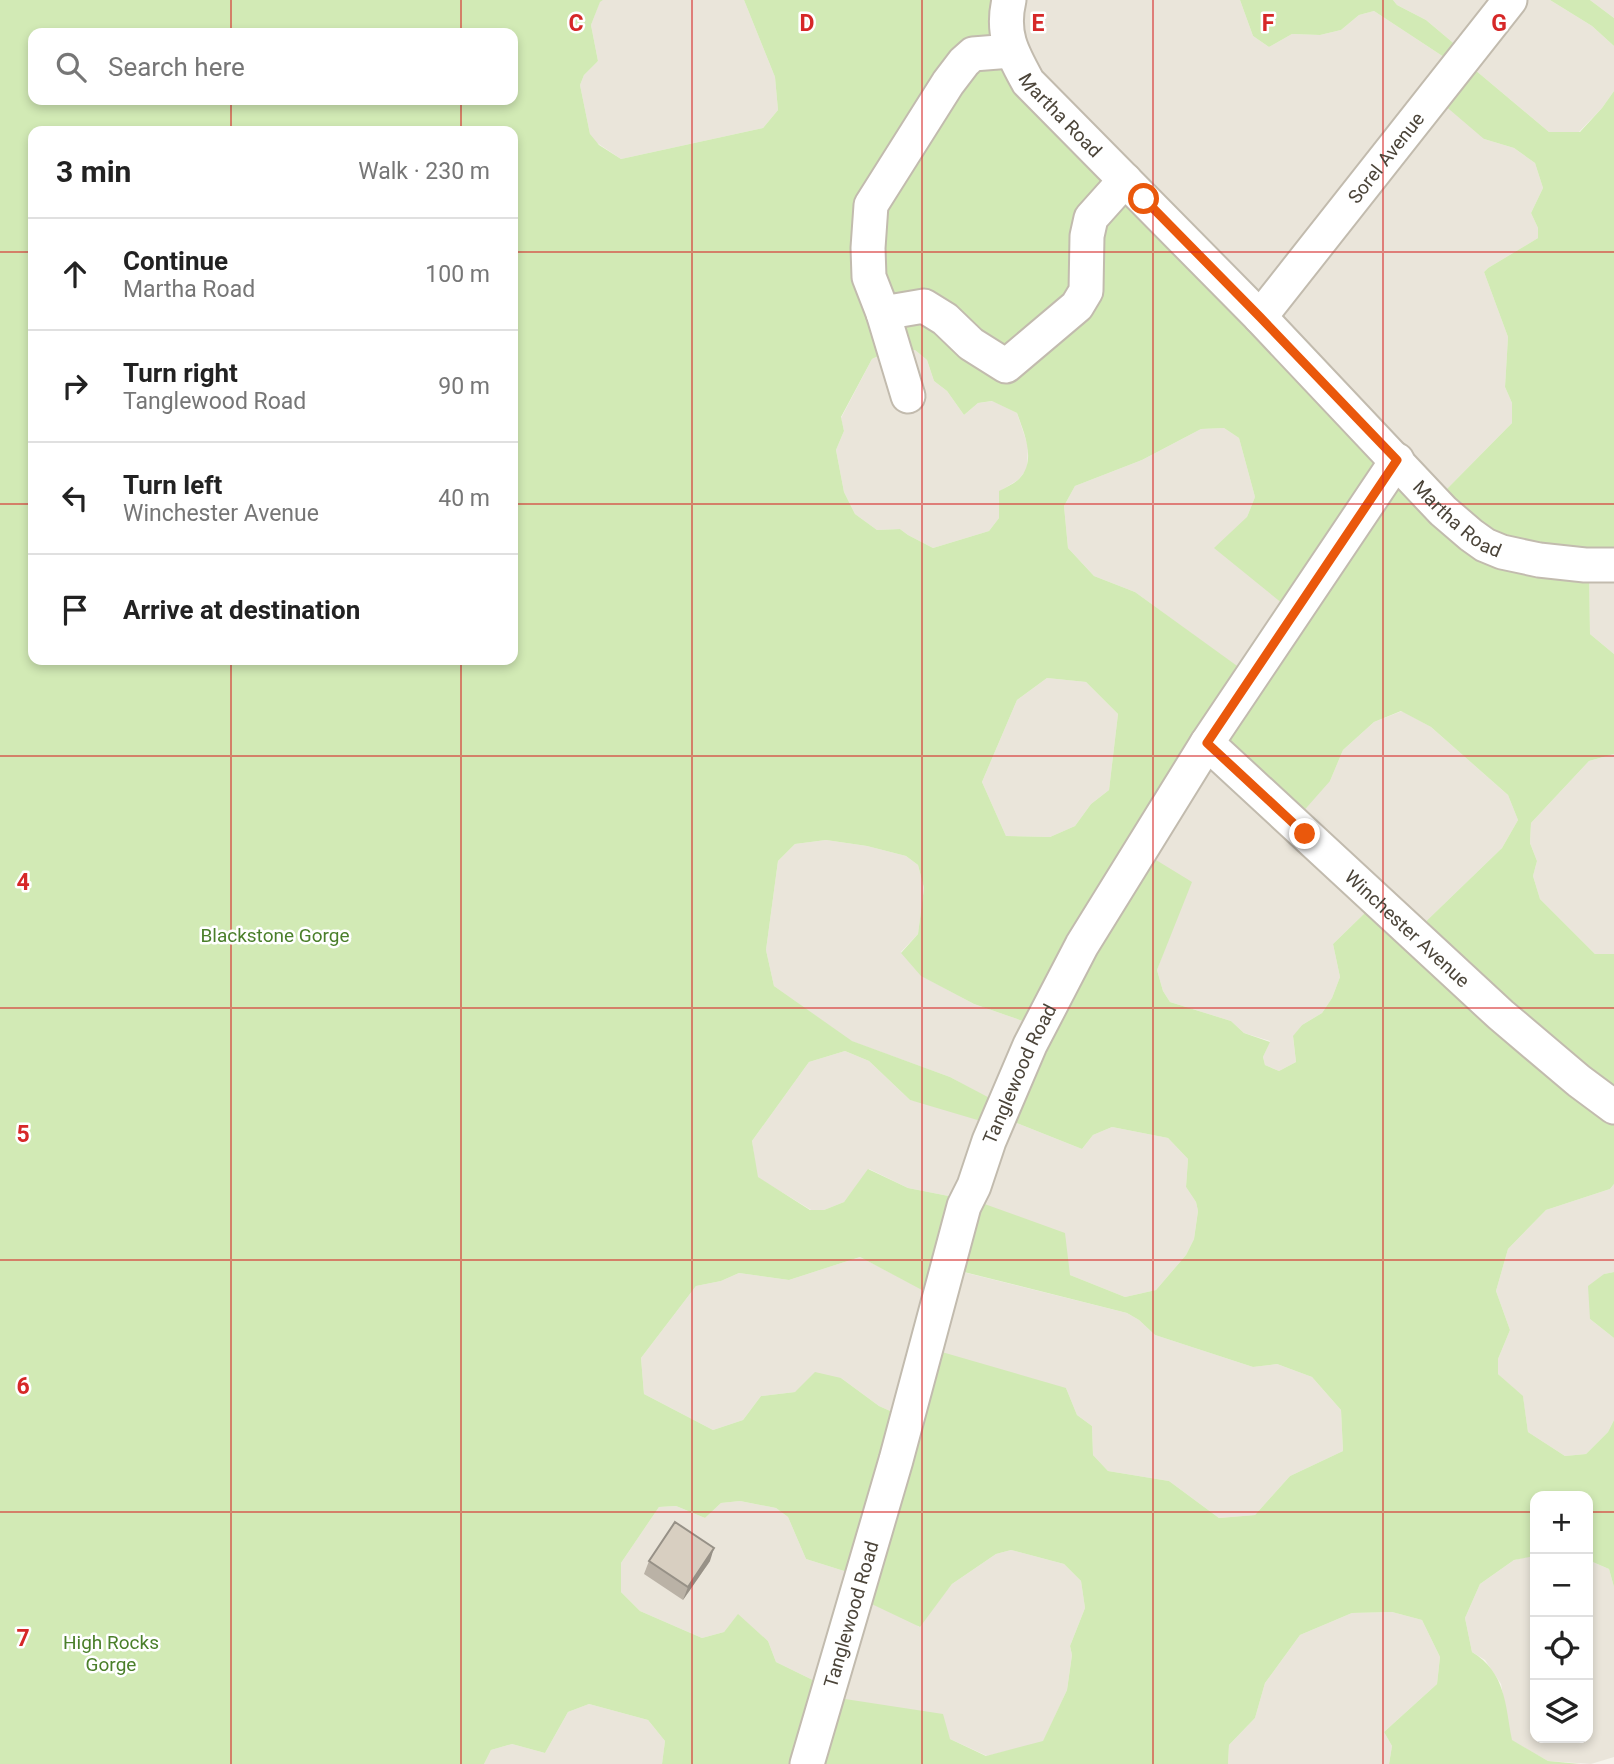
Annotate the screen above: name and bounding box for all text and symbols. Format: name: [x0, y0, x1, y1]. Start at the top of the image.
text: C: [568, 10, 584, 37]
text: D: [800, 10, 814, 37]
text: E: [1032, 10, 1045, 37]
text: F: [1262, 10, 1275, 37]
text: G: [1491, 10, 1507, 37]
search box: [28, 28, 518, 105]
icon: search: [52, 48, 90, 86]
text: Search here: [108, 52, 245, 82]
street label: Martha Road: [1013, 69, 1107, 162]
street label: Sorel Avenue: [1343, 108, 1429, 208]
text: 3 min: [56, 154, 131, 189]
text: Walk · 230 m: [358, 158, 490, 185]
route start: [1128, 183, 1159, 214]
text: Continue: [123, 246, 228, 276]
icon: ahead: [56, 255, 94, 293]
text: 100 m: [425, 261, 490, 288]
text: Martha Road: [123, 276, 255, 303]
text: Turn right: [123, 358, 238, 388]
icon: right: [56, 367, 94, 405]
text: 90 m: [438, 373, 490, 400]
text: Tanglewood Road: [123, 388, 306, 415]
text: Turn left: [123, 470, 222, 500]
street label: Martha Road: [1408, 476, 1505, 563]
icon: left: [56, 479, 94, 517]
text: 40 m: [438, 485, 490, 512]
text: Winchester Avenue: [123, 500, 319, 527]
icon: arrive: [56, 591, 94, 629]
text: Arrive at destination: [123, 595, 360, 625]
route end: [1289, 818, 1320, 849]
street label: Winchester Avenue: [1340, 865, 1474, 992]
text: 4: [16, 869, 30, 896]
park label: Blackstone Gorge: [200, 924, 350, 947]
street label: Tanglewood Road: [978, 1000, 1061, 1148]
text: 5: [16, 1121, 30, 1148]
text: 6: [16, 1373, 30, 1400]
map controls: [1530, 1491, 1593, 1743]
button: +: [1530, 1491, 1593, 1554]
street label: Tanglewood Road: [819, 1538, 884, 1690]
button: −: [1530, 1554, 1593, 1617]
button: locate: [1530, 1617, 1593, 1680]
text: 7: [16, 1625, 30, 1652]
park label: High Rocks Gorge: [63, 1631, 159, 1676]
button: layers: [1530, 1680, 1593, 1743]

